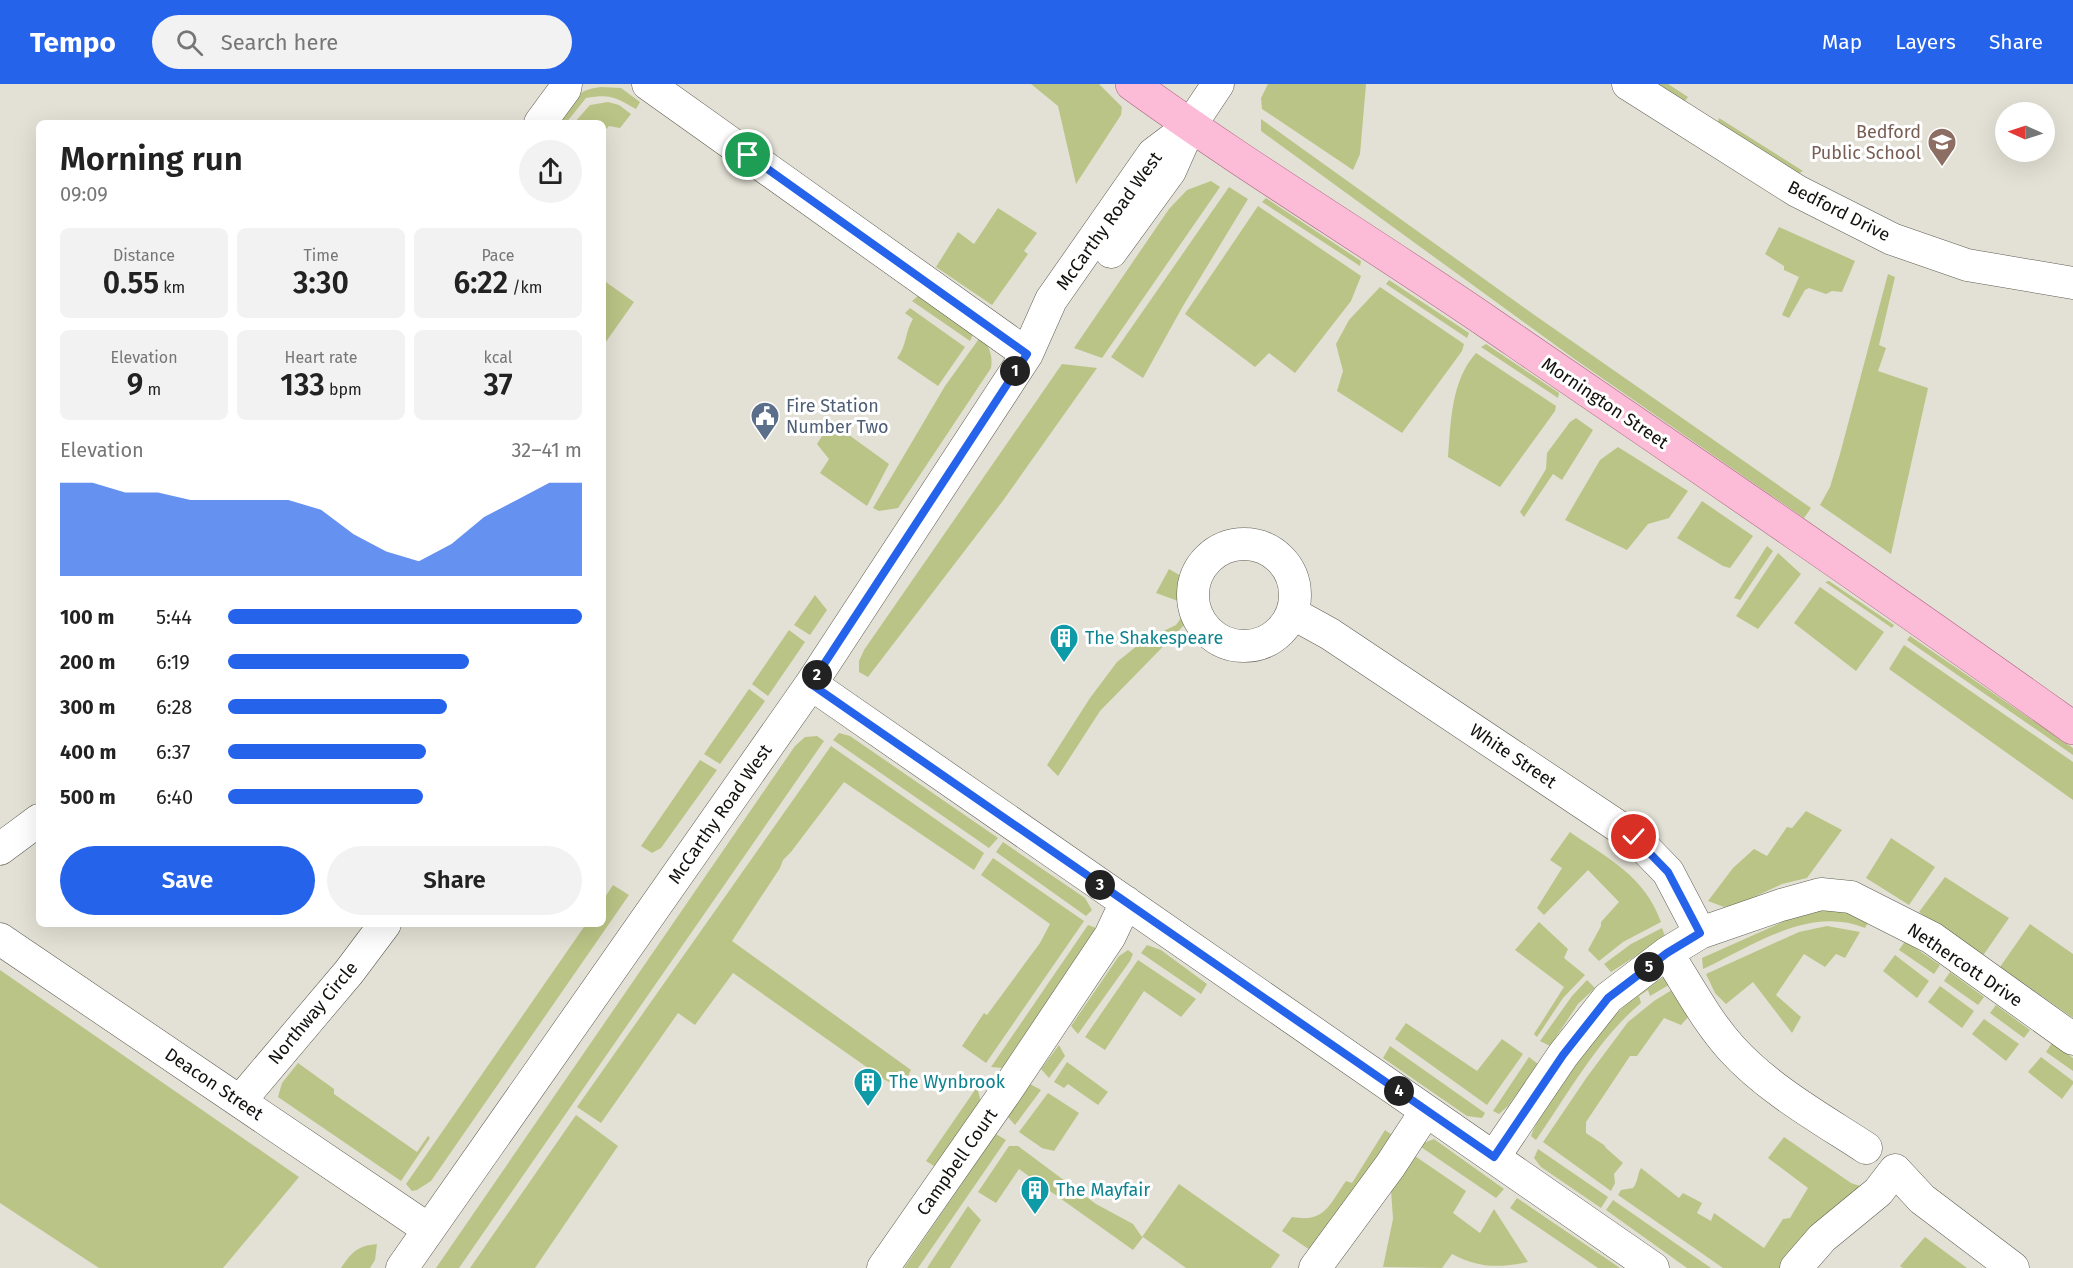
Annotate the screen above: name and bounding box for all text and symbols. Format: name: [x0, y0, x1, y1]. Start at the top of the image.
search box: [152, 15, 572, 69]
text: Tempo: [30, 26, 116, 59]
icon: search: [173, 26, 206, 59]
text: Search here: [221, 29, 338, 56]
text: Map: [1822, 29, 1862, 55]
text: Layers: [1895, 29, 1956, 55]
text: Share: [1989, 29, 2043, 55]
north arrow: [1995, 102, 2055, 162]
map controls: [1995, 102, 2055, 162]
place label: Bedford Public School: [1811, 121, 1921, 164]
school or university icon: Bedford Public School: [1926, 126, 1958, 168]
pin: [722, 129, 773, 180]
icon: arrive: [731, 138, 764, 171]
text: Morning run: [60, 139, 243, 179]
button: share: [519, 140, 582, 203]
street label: McCarthy Road West: [1051, 147, 1167, 294]
street label: Bedford Drive: [1784, 176, 1894, 246]
text: 09:09: [60, 182, 108, 206]
text: Distance: [113, 246, 175, 265]
text: Time: [303, 246, 339, 265]
text: Pace: [481, 246, 515, 265]
text: 0.55: [103, 265, 159, 301]
text: 3:30: [293, 265, 349, 301]
text: 6:22: [453, 265, 508, 301]
text: km: [159, 278, 185, 297]
text: /km: [508, 278, 543, 297]
text: Elevation: [110, 348, 178, 367]
text: Heart rate: [285, 348, 357, 367]
text: kcal: [484, 348, 512, 367]
street label: Mornington Street: [1538, 353, 1673, 454]
pin: 1: [1000, 356, 1030, 386]
text: 1: [1011, 361, 1019, 380]
text: 9: [127, 367, 143, 403]
text: 133: [280, 367, 325, 403]
text: 37: [483, 367, 513, 403]
text: m: [143, 380, 161, 399]
text: bpm: [325, 380, 362, 399]
place label: Fire Station Number Two: [786, 395, 889, 438]
public building icon: Fire Station Number Two: [749, 400, 781, 442]
text: Elevation: [60, 438, 144, 462]
text: 32–41 m: [512, 438, 582, 462]
text: 100 m: [60, 605, 114, 629]
text: 5:44: [156, 605, 192, 629]
building icon: The Shakespeare: [1048, 622, 1080, 664]
place label: The Shakespeare: [1085, 627, 1223, 649]
text: 200 m: [60, 650, 115, 674]
text: 6:19: [156, 650, 190, 674]
pin: 2: [802, 660, 832, 690]
text: 2: [813, 665, 821, 684]
text: 300 m: [60, 695, 115, 719]
text: 6:28: [156, 695, 192, 719]
street label: White Street: [1465, 719, 1561, 793]
text: 400 m: [60, 740, 116, 764]
text: 6:37: [156, 740, 190, 764]
street label: McCarthy Road West: [664, 740, 777, 888]
text: 500 m: [60, 785, 116, 809]
text: 6:40: [156, 785, 193, 809]
pin: [1608, 811, 1659, 862]
icon: check: [1617, 820, 1650, 853]
button: Save: [60, 846, 315, 915]
button: Share: [327, 846, 582, 915]
pin: 3: [1085, 870, 1115, 900]
text: 3: [1096, 875, 1104, 894]
street label: Nethercott Drive: [1903, 918, 2027, 1012]
pin: 5: [1634, 952, 1664, 982]
street label: Northway Circle: [263, 957, 363, 1069]
text: 5: [1645, 957, 1653, 976]
street label: Deacon Street: [161, 1043, 268, 1125]
building icon: The Wynbrook: [852, 1066, 884, 1108]
place label: The Wynbrook: [889, 1071, 1006, 1093]
pin: 4: [1384, 1076, 1414, 1106]
text: 4: [1394, 1081, 1404, 1100]
street label: Campbell Court: [912, 1104, 1002, 1220]
building icon: The Mayfair: [1019, 1174, 1051, 1216]
place label: The Mayfair: [1056, 1179, 1150, 1201]

